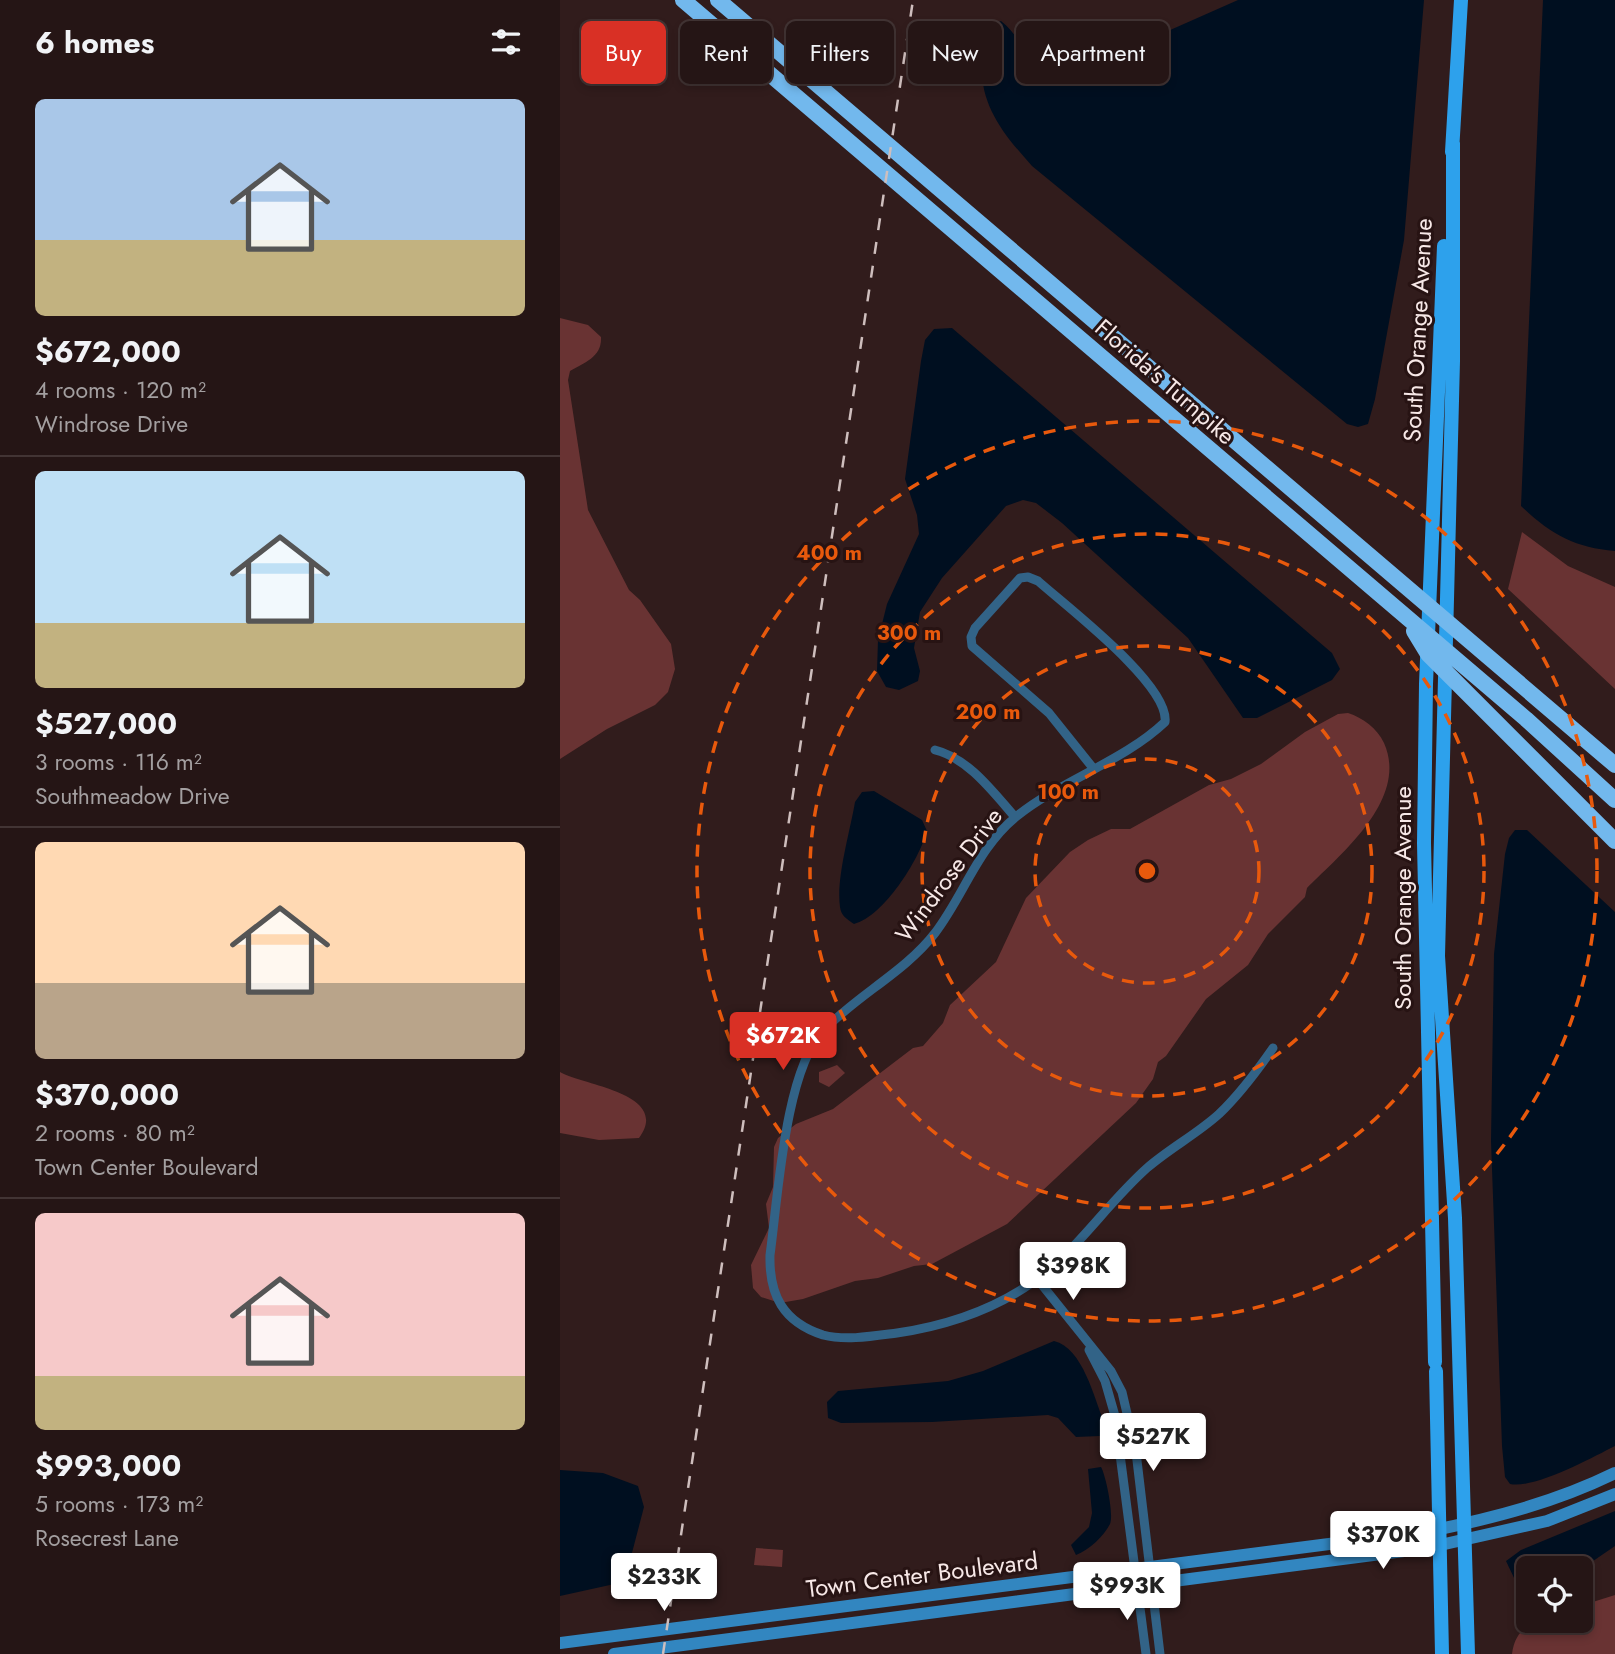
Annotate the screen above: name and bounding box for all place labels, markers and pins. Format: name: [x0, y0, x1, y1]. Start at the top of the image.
centre of rings: [1135, 859, 1159, 883]
pin: $672K: [734, 1012, 832, 1072]
pin: $398K: [1024, 1242, 1122, 1302]
pin: $527K: [1104, 1414, 1202, 1473]
pin: $370K: [1334, 1512, 1432, 1571]
pin: $233K: [615, 1554, 713, 1613]
pin: $993K: [1078, 1562, 1176, 1622]

